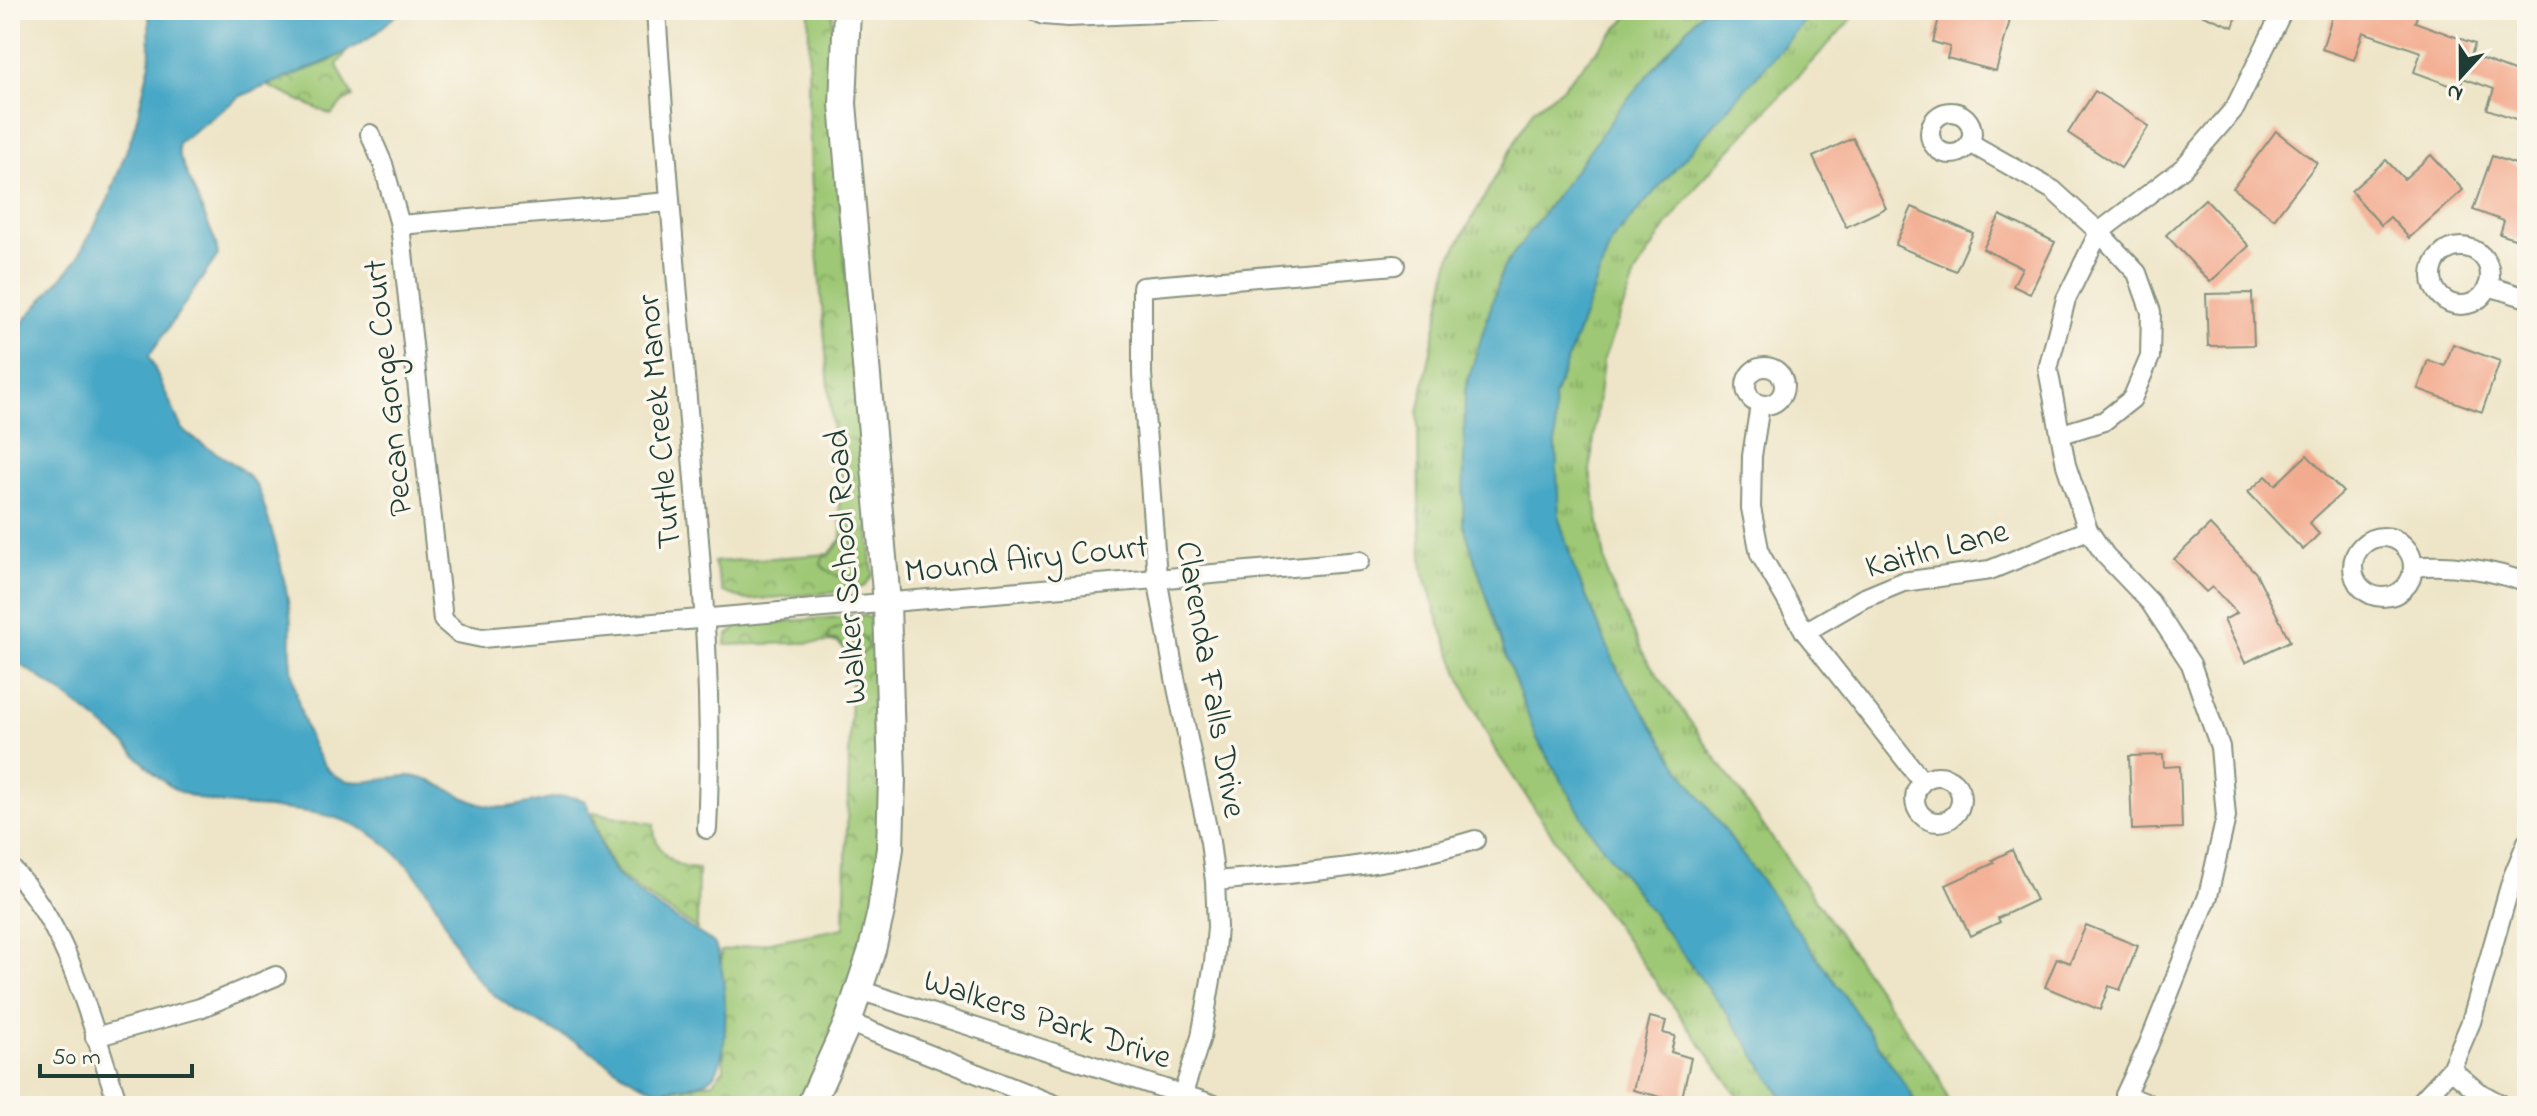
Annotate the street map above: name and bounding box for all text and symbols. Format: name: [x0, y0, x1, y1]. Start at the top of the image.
north arrow: [2421, 36, 2501, 116]
text: N: [2442, 74, 2468, 109]
street label: Pecan Gorge Court: [352, 257, 428, 518]
street label: Turtle Creek Manor: [625, 292, 697, 551]
street label: Walker School Road: [813, 428, 883, 706]
street label: Kaitln Lane: [1860, 508, 2015, 594]
street label: Mound Airy Court: [902, 523, 1151, 599]
street label: Clarenda Falls Drive: [1160, 538, 1258, 823]
street label: Walkers Park Drive: [916, 957, 1178, 1085]
scale bar: [40, 1028, 192, 1078]
text: 50 m: [52, 1041, 101, 1076]

